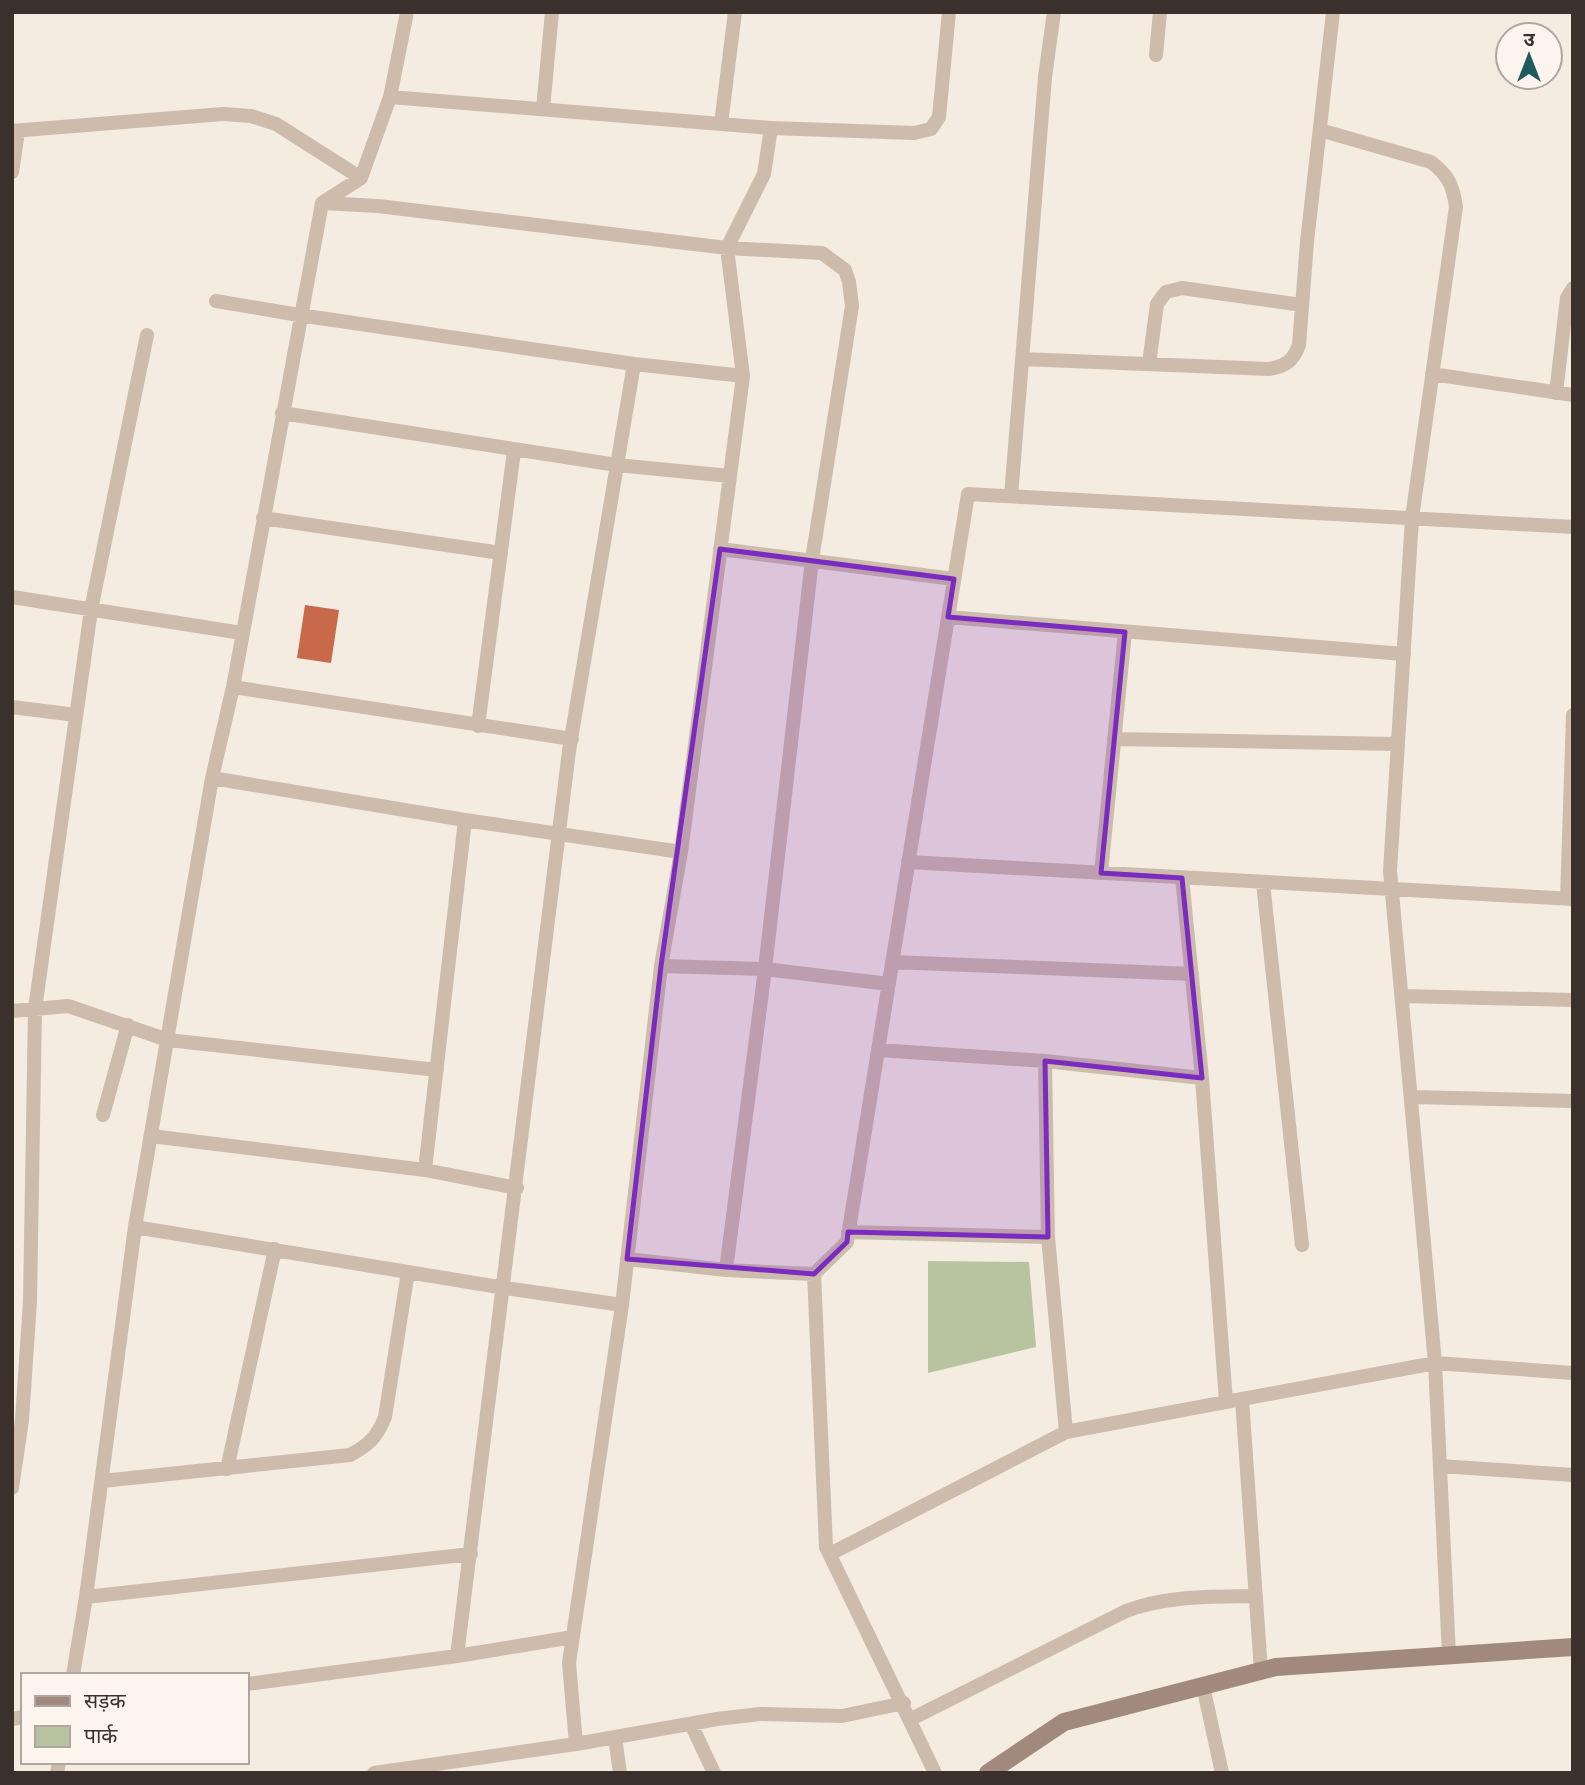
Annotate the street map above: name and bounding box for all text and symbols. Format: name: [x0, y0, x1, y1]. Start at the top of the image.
north arrow: [1494, 21, 1564, 91]
text: उ: [1523, 27, 1535, 50]
legend: [21, 1673, 248, 1764]
text: सड़क: [84, 1687, 126, 1712]
text: पार्क: [84, 1722, 118, 1747]

